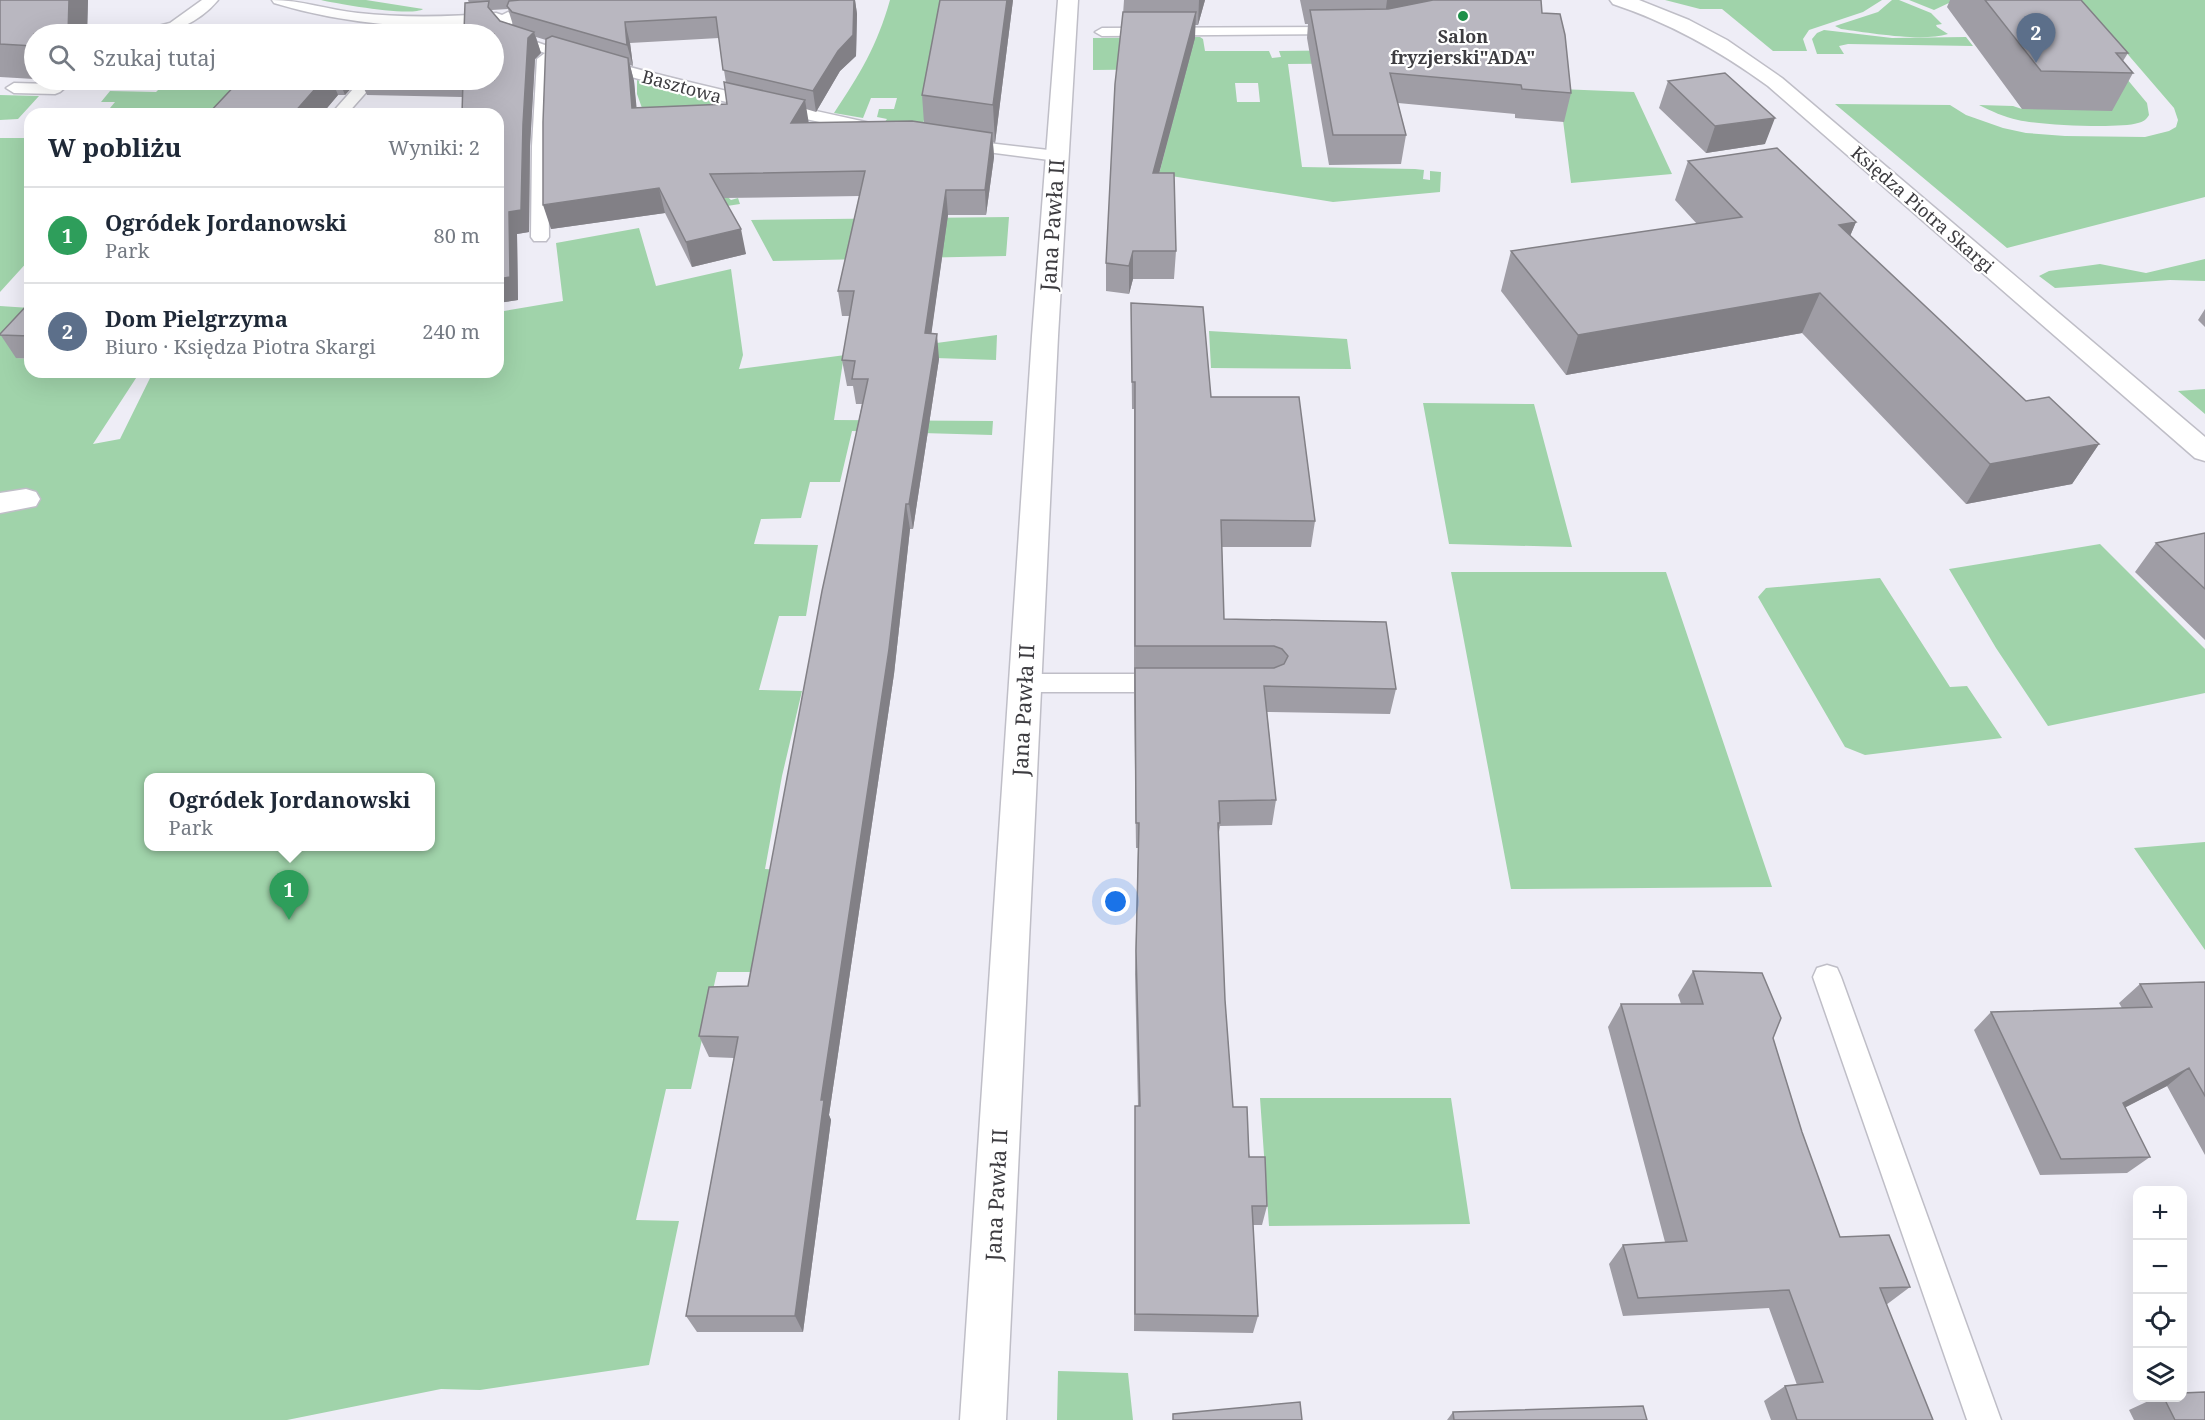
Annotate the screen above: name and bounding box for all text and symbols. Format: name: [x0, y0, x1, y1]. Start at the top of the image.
marker: Salon fryzjerski"ADA": [1456, 9, 1470, 23]
pin: 2: [2016, 14, 2056, 63]
search box: [24, 24, 504, 90]
place label: Salon fryzjerski"ADA": [1390, 24, 1536, 69]
icon: search: [45, 41, 78, 74]
text: Szukaj tutaj: [93, 42, 216, 72]
street label: Basztowa: [639, 64, 725, 108]
text: W pobliżu: [48, 129, 182, 165]
text: Wyniki: 2: [388, 134, 480, 161]
street label: Księdza Piotra Skargi: [1847, 140, 2000, 278]
street label: Jana Pawła II: [1033, 158, 1071, 293]
text: Ogródek Jordanowski: [105, 207, 347, 237]
text: 1: [62, 222, 73, 249]
text: 80 m: [434, 222, 480, 249]
text: Park: [105, 237, 149, 264]
text: Dom Pielgrzyma: [105, 303, 288, 333]
text: 2: [62, 318, 73, 345]
text: 240 m: [422, 318, 480, 345]
text: Biuro · Księdza Piotra Skargi: [105, 333, 376, 360]
street label: Jana Pawła II: [1006, 643, 1040, 778]
popup: [144, 773, 435, 851]
text: Ogródek Jordanowski: [169, 784, 410, 814]
text: Park: [169, 814, 213, 841]
pin: 1: [270, 870, 308, 920]
your location: [1101, 887, 1130, 916]
street label: Jana Pawła II: [979, 1128, 1013, 1263]
map controls: [2133, 1186, 2187, 1402]
button: +: [2133, 1186, 2187, 1240]
button: −: [2133, 1240, 2187, 1294]
button: locate: [2133, 1294, 2187, 1348]
button: layers: [2133, 1348, 2187, 1402]

